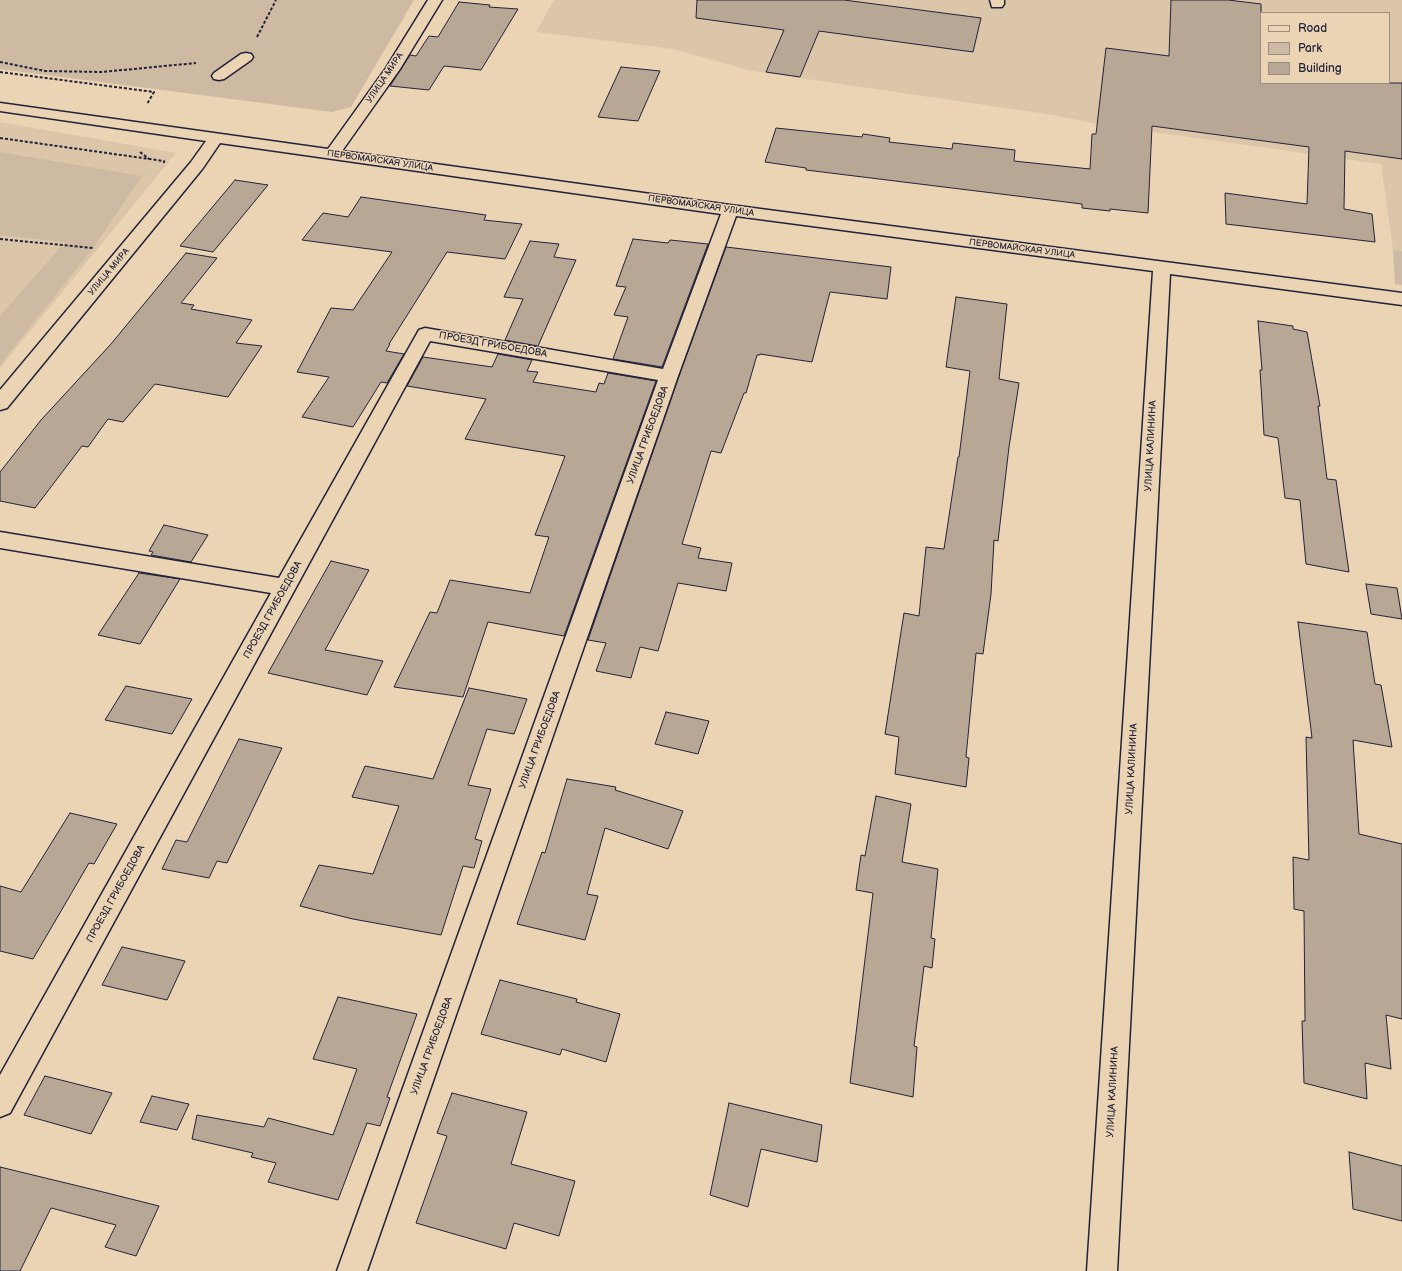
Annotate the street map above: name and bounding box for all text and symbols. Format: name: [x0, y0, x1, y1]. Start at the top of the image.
legend: [1260, 12, 1390, 84]
text: Road: [1298, 21, 1327, 36]
text: Park: [1298, 41, 1322, 56]
street label: УЛИЦА МИРА: [364, 51, 406, 105]
text: Building: [1298, 61, 1342, 76]
street label: ПЕРВОМАЙСКАЯ УЛИЦА: [326, 148, 434, 174]
street label: ПЕРВОМАЙСКАЯ УЛИЦА: [647, 193, 755, 219]
street label: ПЕРВОМАЙСКАЯ УЛИЦА: [968, 237, 1076, 261]
street label: УЛИЦА МИРА: [86, 246, 132, 298]
street label: ПРОЕЗД ГРИБОЕДОВА: [438, 330, 548, 360]
street label: УЛИЦА ГРИБОЕДОВА: [625, 384, 671, 486]
street label: УЛИЦА КАЛИНИНА: [1143, 400, 1159, 492]
street label: ПРОЕЗД ГРИБОЕДОВА: [241, 559, 305, 661]
street label: УЛИЦА ГРИБОЕДОВА: [517, 689, 563, 791]
street label: УЛИЦА КАЛИНИНА: [1124, 723, 1140, 815]
street label: ПРОЕЗД ГРИБОЕДОВА: [84, 843, 148, 945]
street label: УЛИЦА ГРИБОЕДОВА: [409, 995, 455, 1097]
street label: УЛИЦА КАЛИНИНА: [1105, 1046, 1121, 1138]

